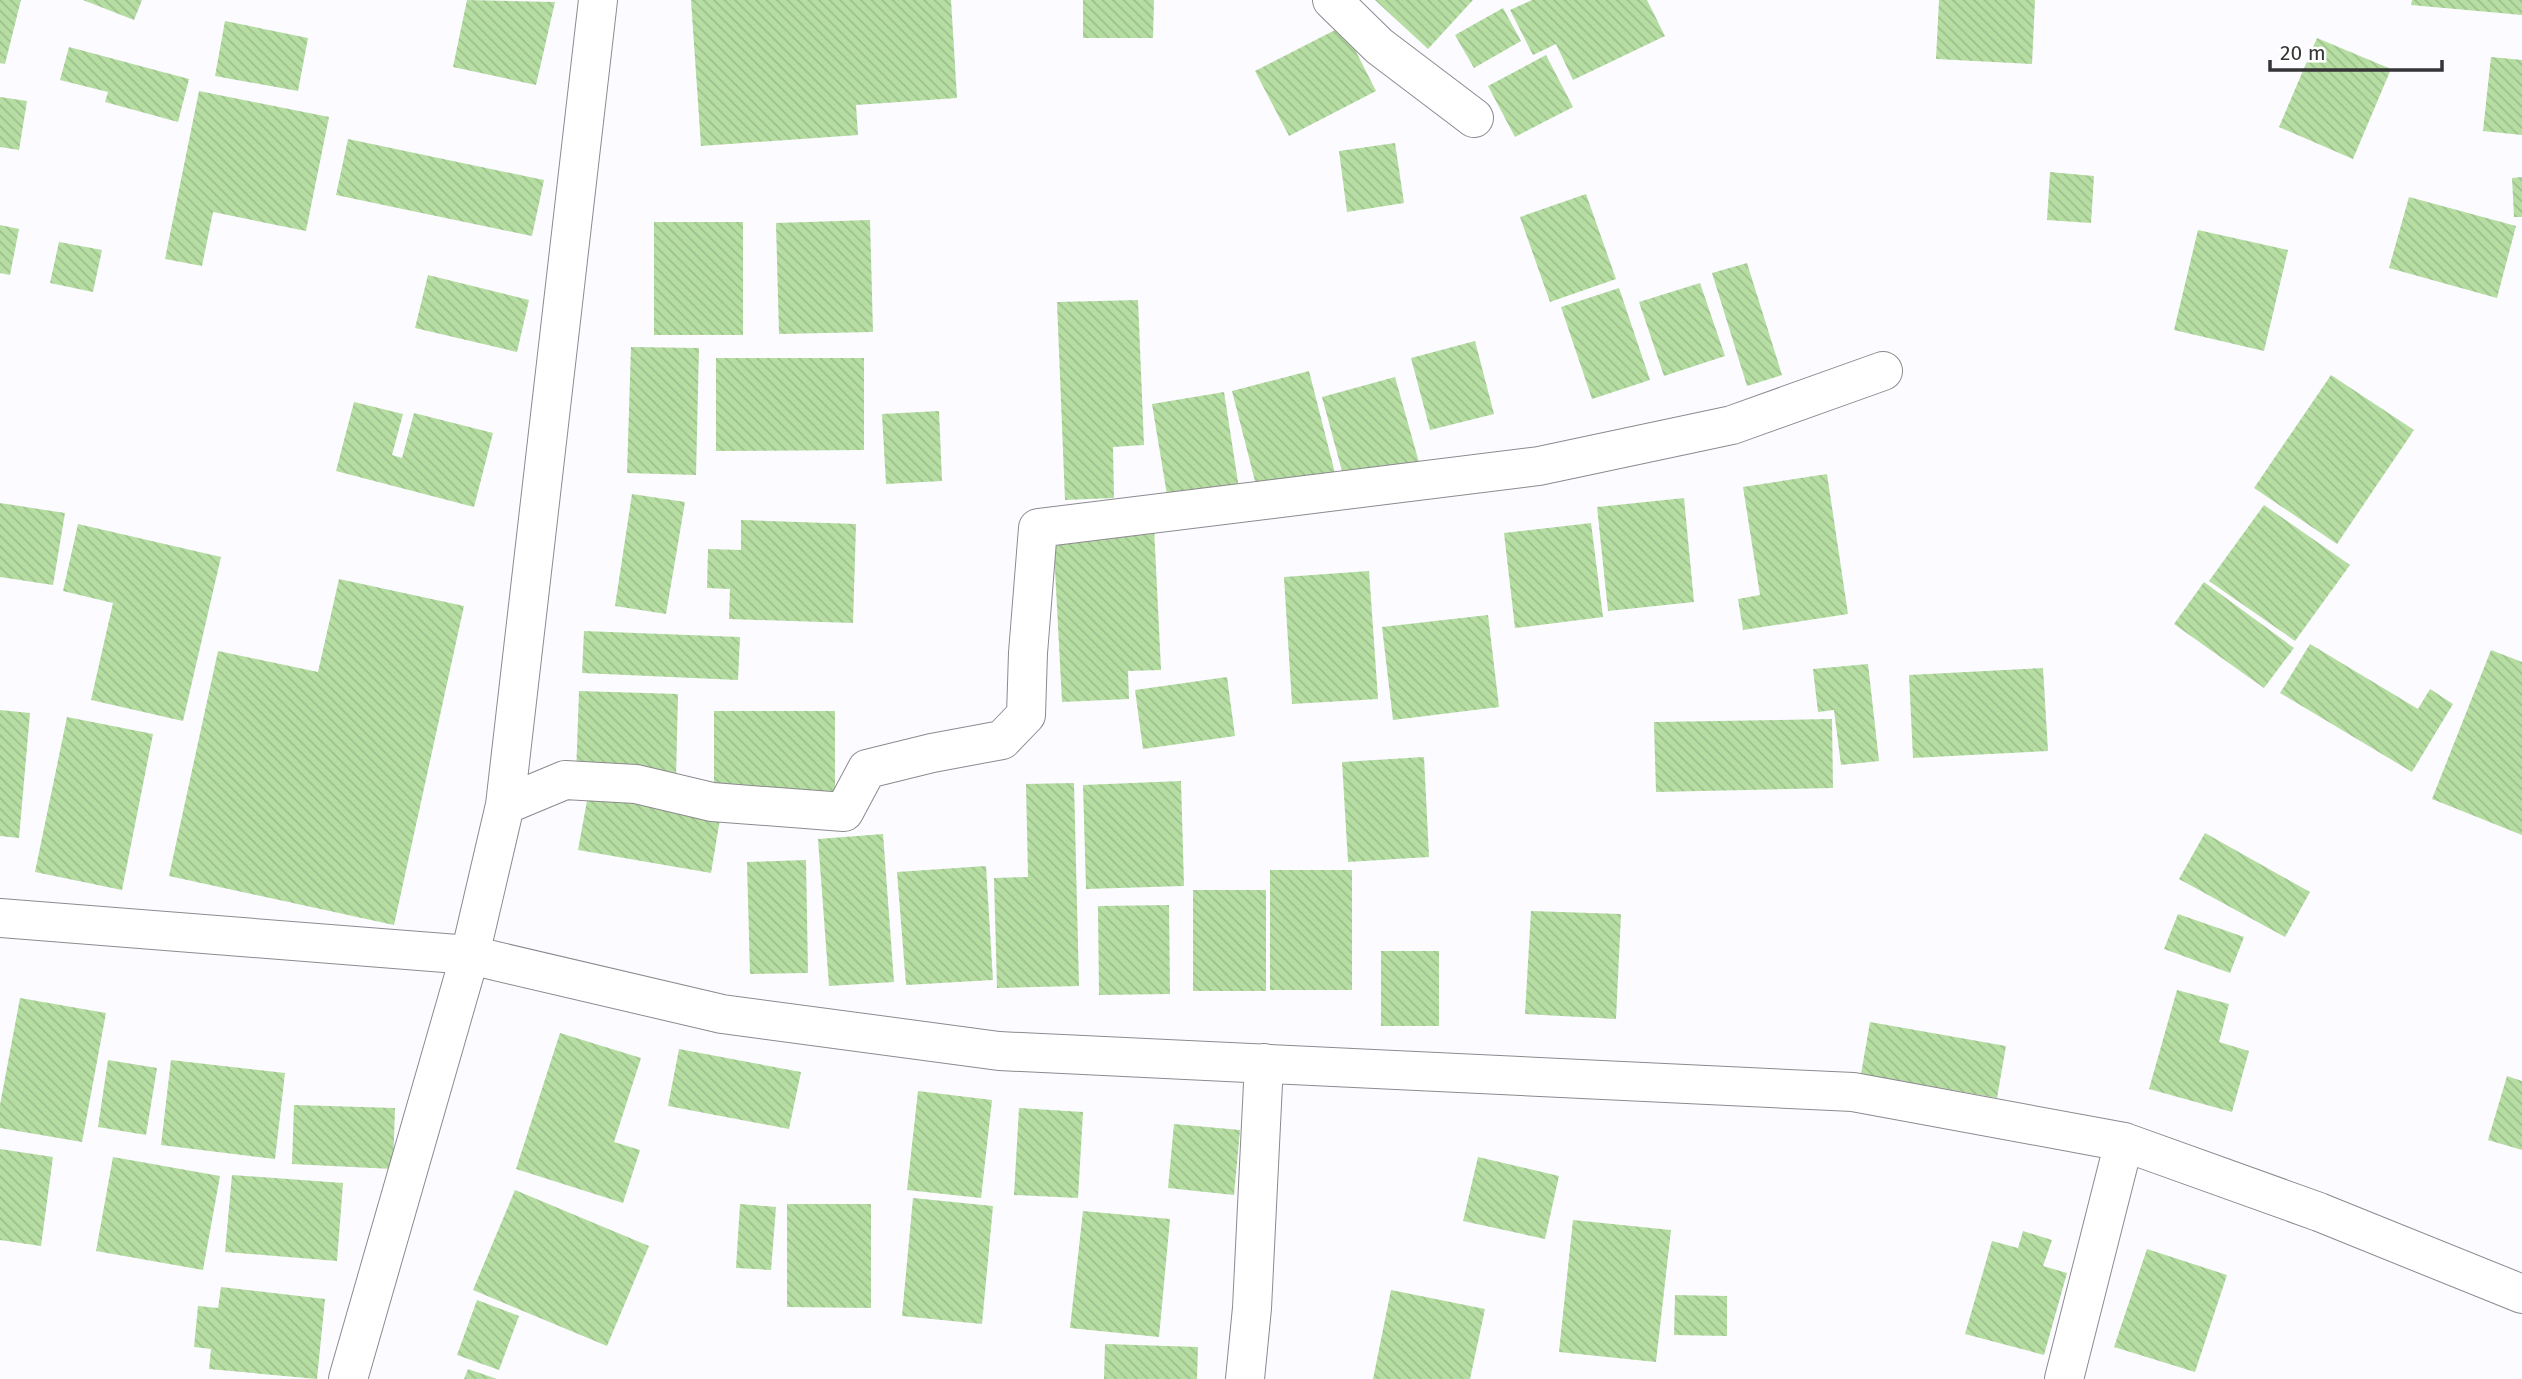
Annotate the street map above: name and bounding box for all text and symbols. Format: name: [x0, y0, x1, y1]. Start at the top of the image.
scale bar: [2270, 28, 2442, 72]
text: 20 m: [2280, 40, 2326, 66]

